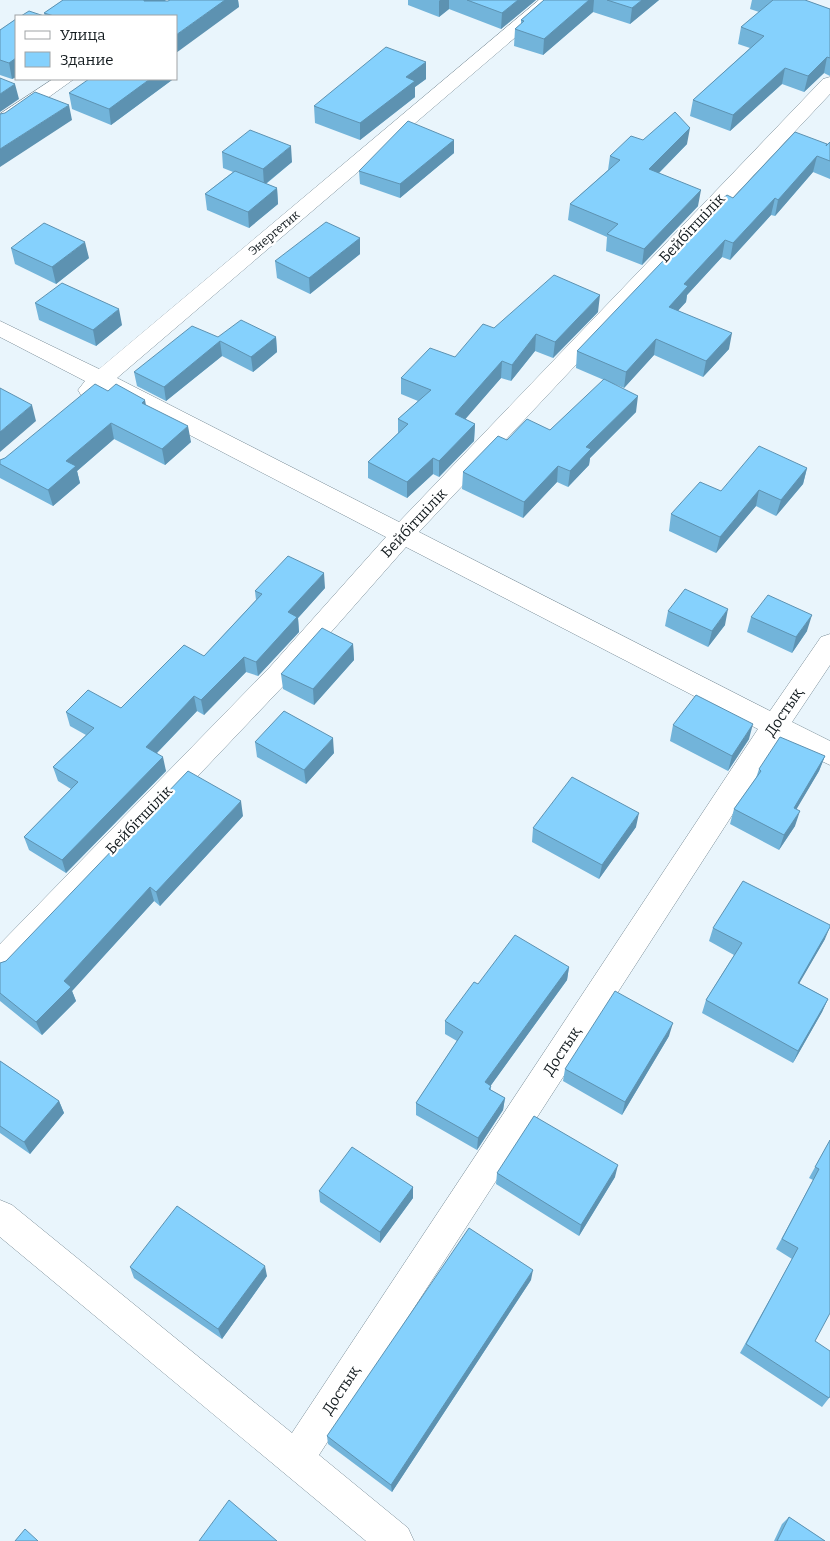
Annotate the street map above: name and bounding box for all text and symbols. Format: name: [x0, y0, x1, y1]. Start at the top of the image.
legend: [15, 15, 178, 80]
text: Улица: [60, 26, 106, 44]
text: Здание: [60, 51, 114, 69]
street label: Бейбітшілік: [655, 190, 729, 266]
street label: Энергетик: [246, 208, 302, 258]
street label: Бейбітшілік: [377, 485, 451, 561]
street label: Достық: [761, 684, 807, 740]
street label: Бейбітшілік: [102, 782, 176, 858]
street label: Достық: [539, 1022, 585, 1079]
street label: Достық: [318, 1361, 364, 1418]

